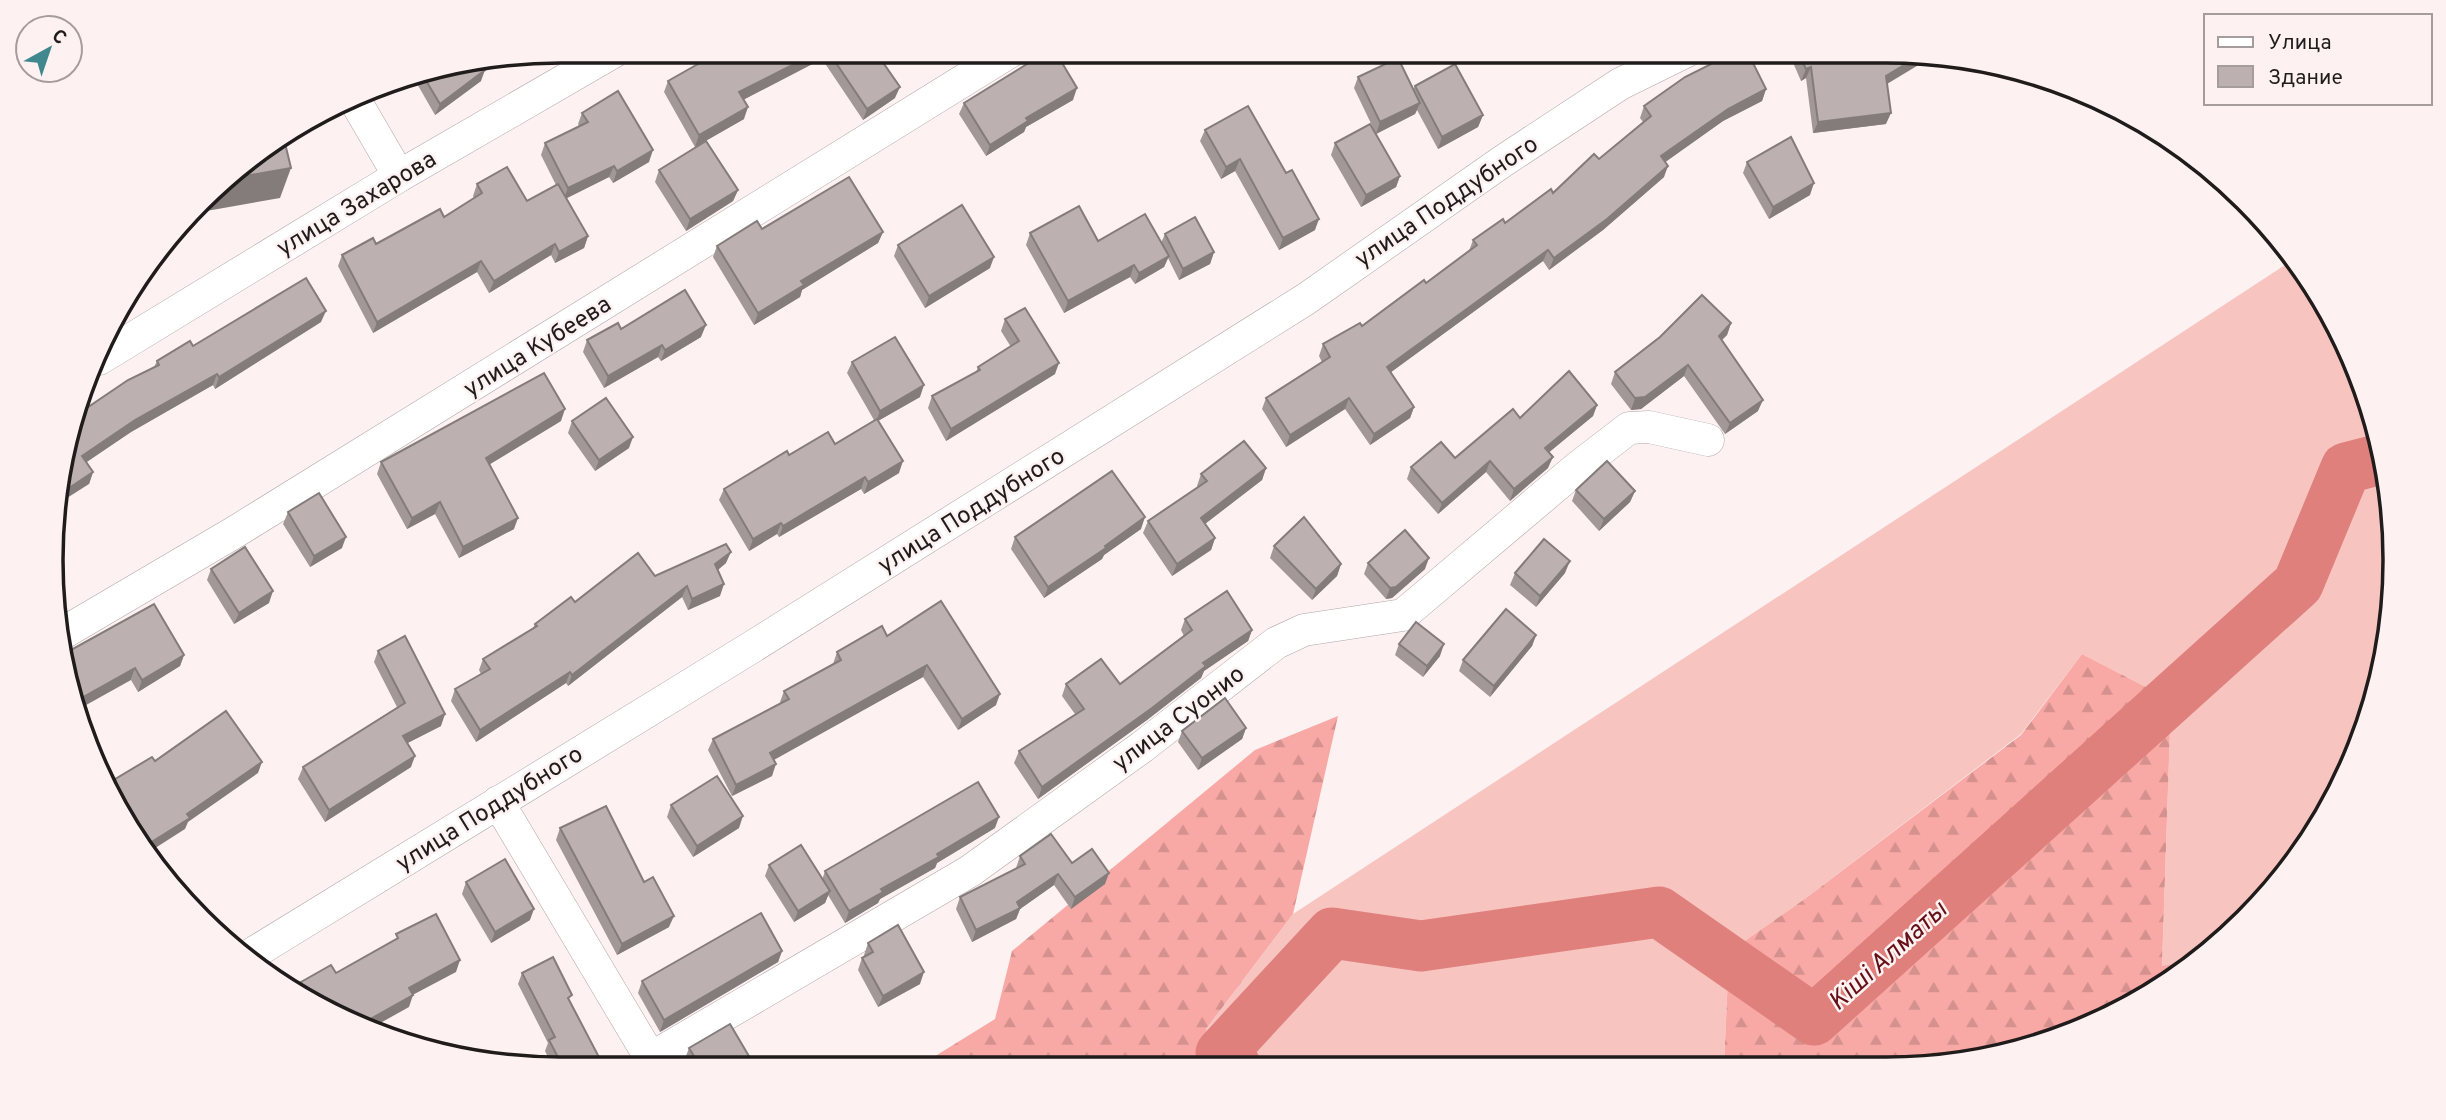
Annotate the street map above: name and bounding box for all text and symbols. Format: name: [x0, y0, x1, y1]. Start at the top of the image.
north arrow: [14, 14, 84, 84]
legend: [2204, 14, 2432, 105]
text: С: [46, 24, 71, 51]
text: Улица: [2268, 30, 2332, 57]
text: Здание: [2268, 65, 2343, 92]
street label: улица Поддубного: [1350, 130, 1545, 275]
street label: улица Захарова: [272, 145, 442, 264]
street label: улица Кубеева: [459, 290, 617, 405]
street label: улица Поддубного: [873, 442, 1071, 581]
street label: улица Суонио: [1107, 660, 1251, 779]
street label: улица Поддубного: [391, 740, 589, 879]
water label: Кіші Алматы: [1822, 894, 1955, 1019]

